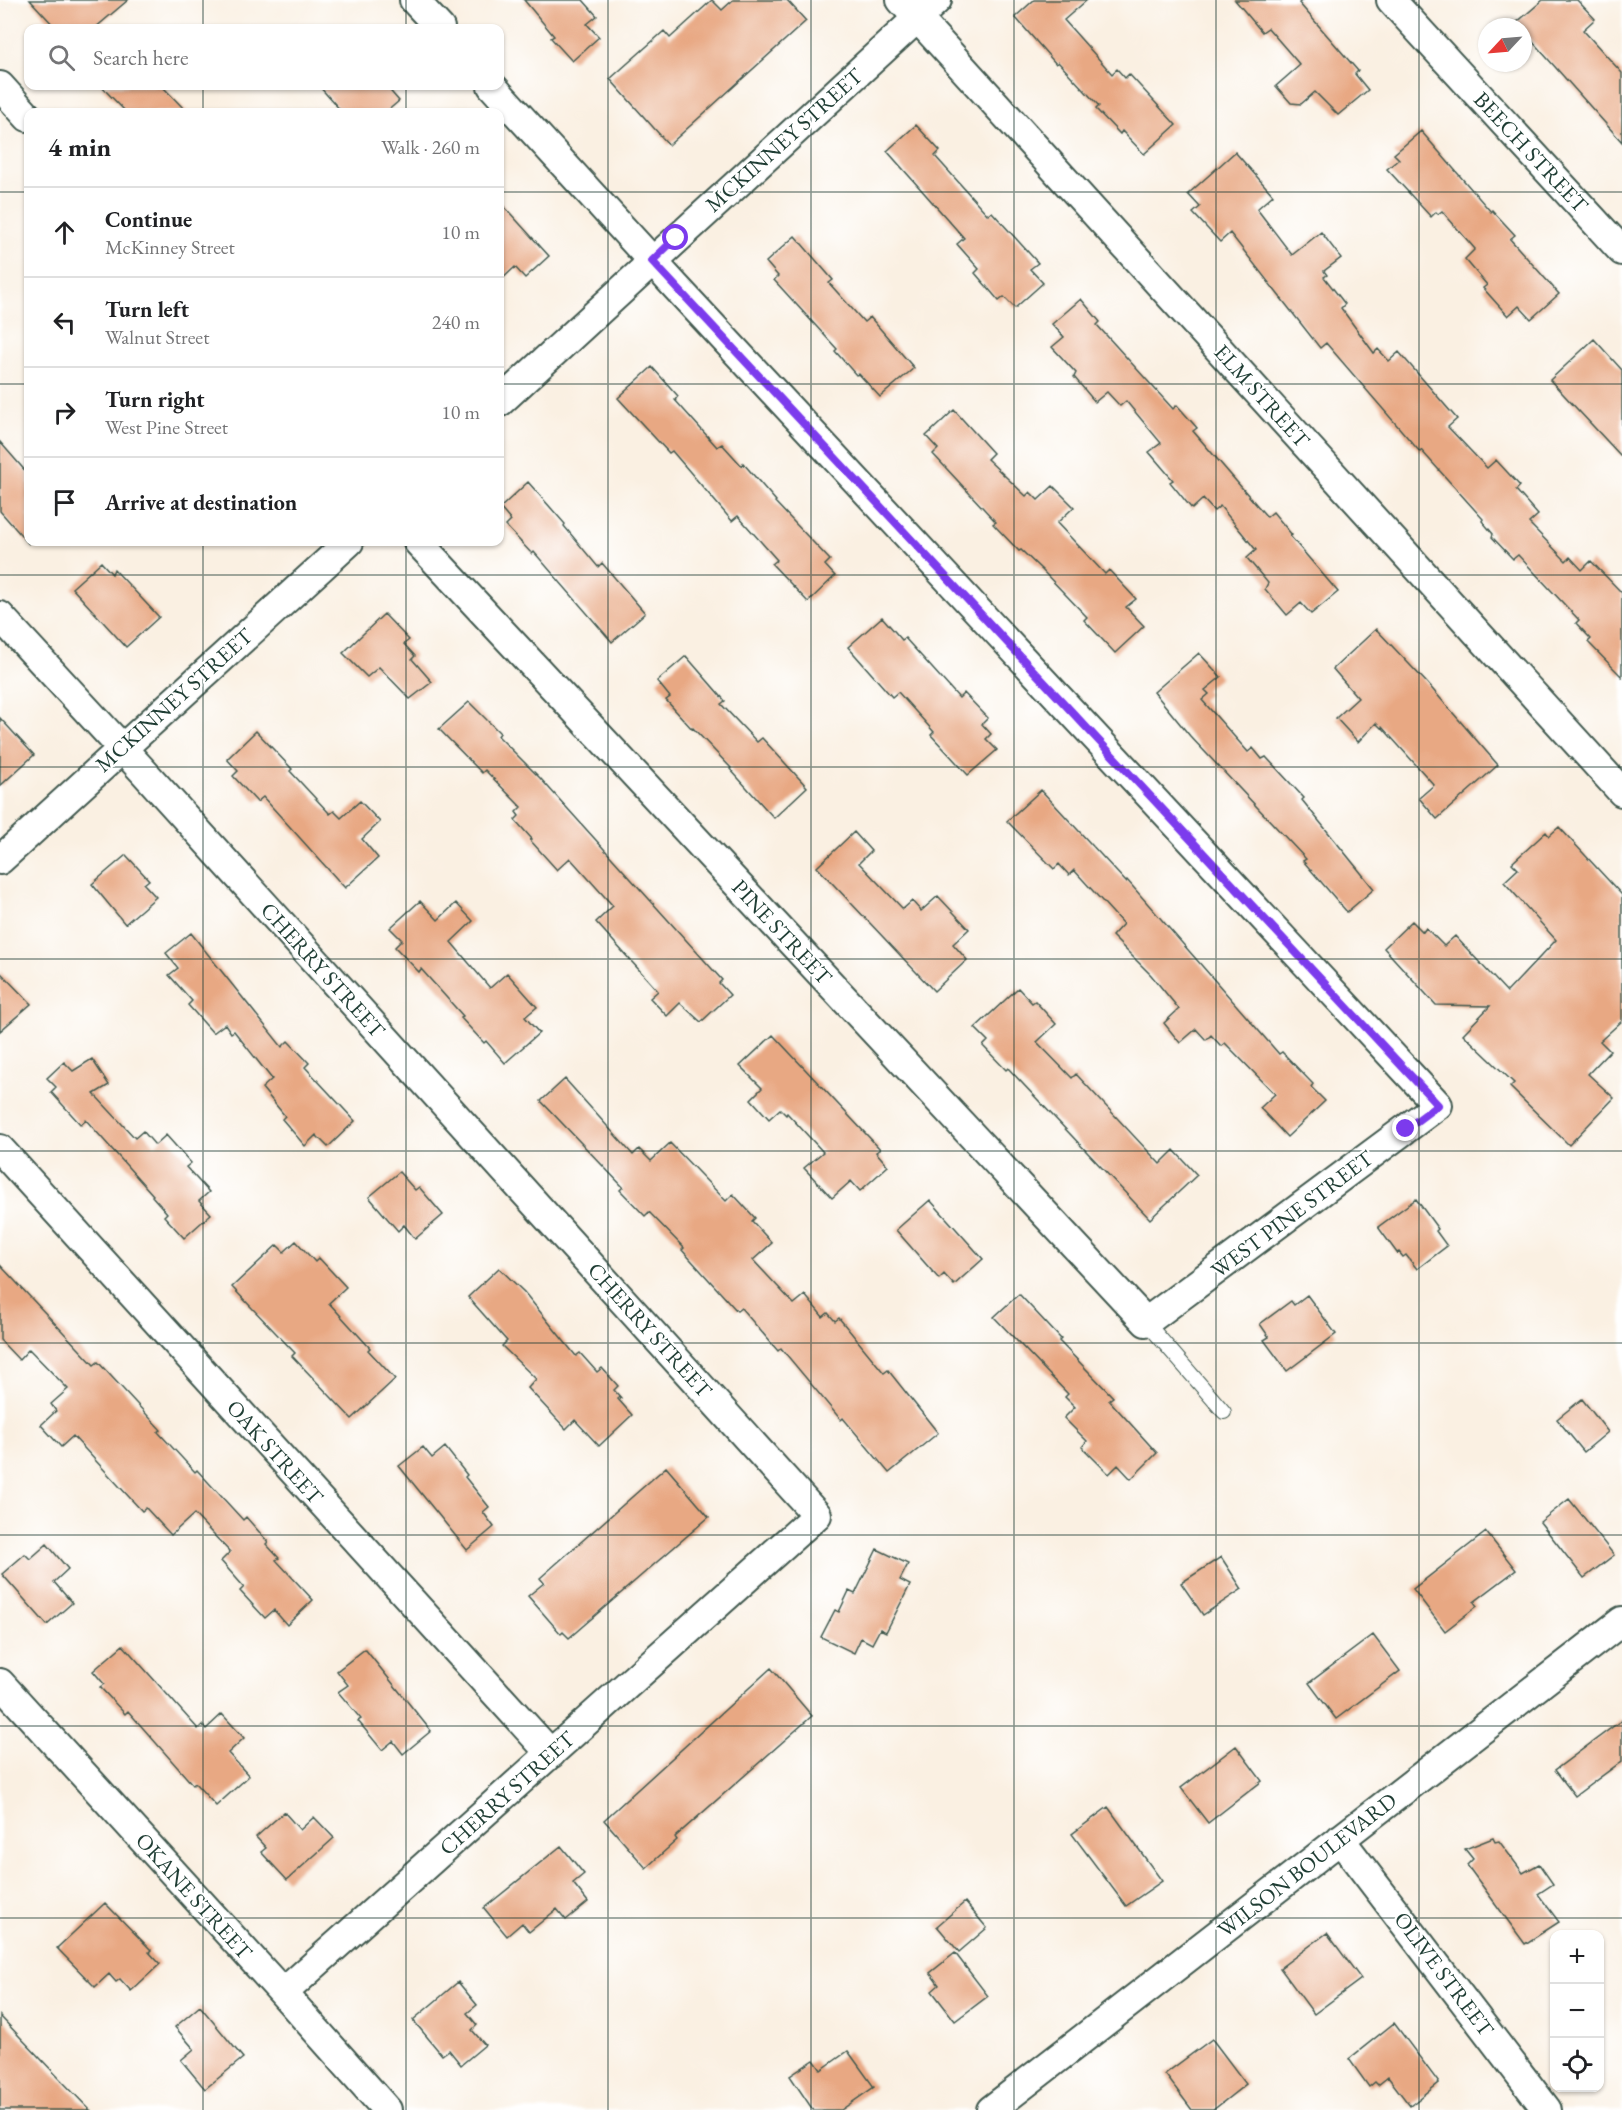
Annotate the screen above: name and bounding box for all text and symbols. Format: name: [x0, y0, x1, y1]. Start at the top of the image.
north arrow: [1478, 18, 1532, 72]
search box: [24, 24, 504, 90]
icon: search: [45, 41, 78, 74]
text: Search here: [93, 43, 188, 72]
street label: MCKINNEY STREET: [699, 61, 869, 219]
street label: BEECH STREET: [1467, 85, 1595, 219]
text: 4 min: [48, 130, 111, 164]
text: Walk · 260 m: [381, 134, 480, 160]
text: Continue: [105, 205, 192, 234]
icon: ahead: [48, 216, 81, 249]
text: 10 m: [441, 219, 480, 245]
route start: [662, 224, 688, 250]
text: McKinney Street: [105, 234, 235, 260]
text: Turn left: [105, 295, 189, 324]
icon: left: [48, 306, 81, 339]
text: 240 m: [432, 309, 480, 335]
text: Walnut Street: [105, 324, 209, 350]
street label: ELM STREET: [1208, 338, 1316, 454]
text: Turn right: [105, 385, 204, 414]
icon: right: [48, 396, 81, 429]
text: 10 m: [441, 399, 480, 425]
text: West Pine Street: [105, 414, 228, 440]
icon: arrive: [48, 486, 81, 519]
text: Arrive at destination: [105, 488, 297, 517]
street label: MCKINNEY STREET: [89, 621, 259, 779]
street label: PINE STREET: [726, 873, 838, 991]
street label: CHERRY STREET: [254, 896, 392, 1044]
route end: [1392, 1115, 1418, 1141]
street label: WEST PINE STREET: [1205, 1143, 1379, 1285]
street label: CHERRY STREET: [581, 1256, 719, 1404]
street label: OAK STREET: [220, 1394, 330, 1511]
street label: CHERRY STREET: [433, 1724, 581, 1862]
street label: WILSON BOULEVARD: [1211, 1786, 1403, 1944]
street label: OKANE STREET: [129, 1826, 259, 1966]
street label: OLIVE STREET: [1388, 1906, 1501, 2042]
map controls: [1550, 1930, 1604, 2092]
button: +: [1550, 1930, 1604, 1984]
button: −: [1550, 1984, 1604, 2038]
button: locate: [1550, 2038, 1604, 2092]

